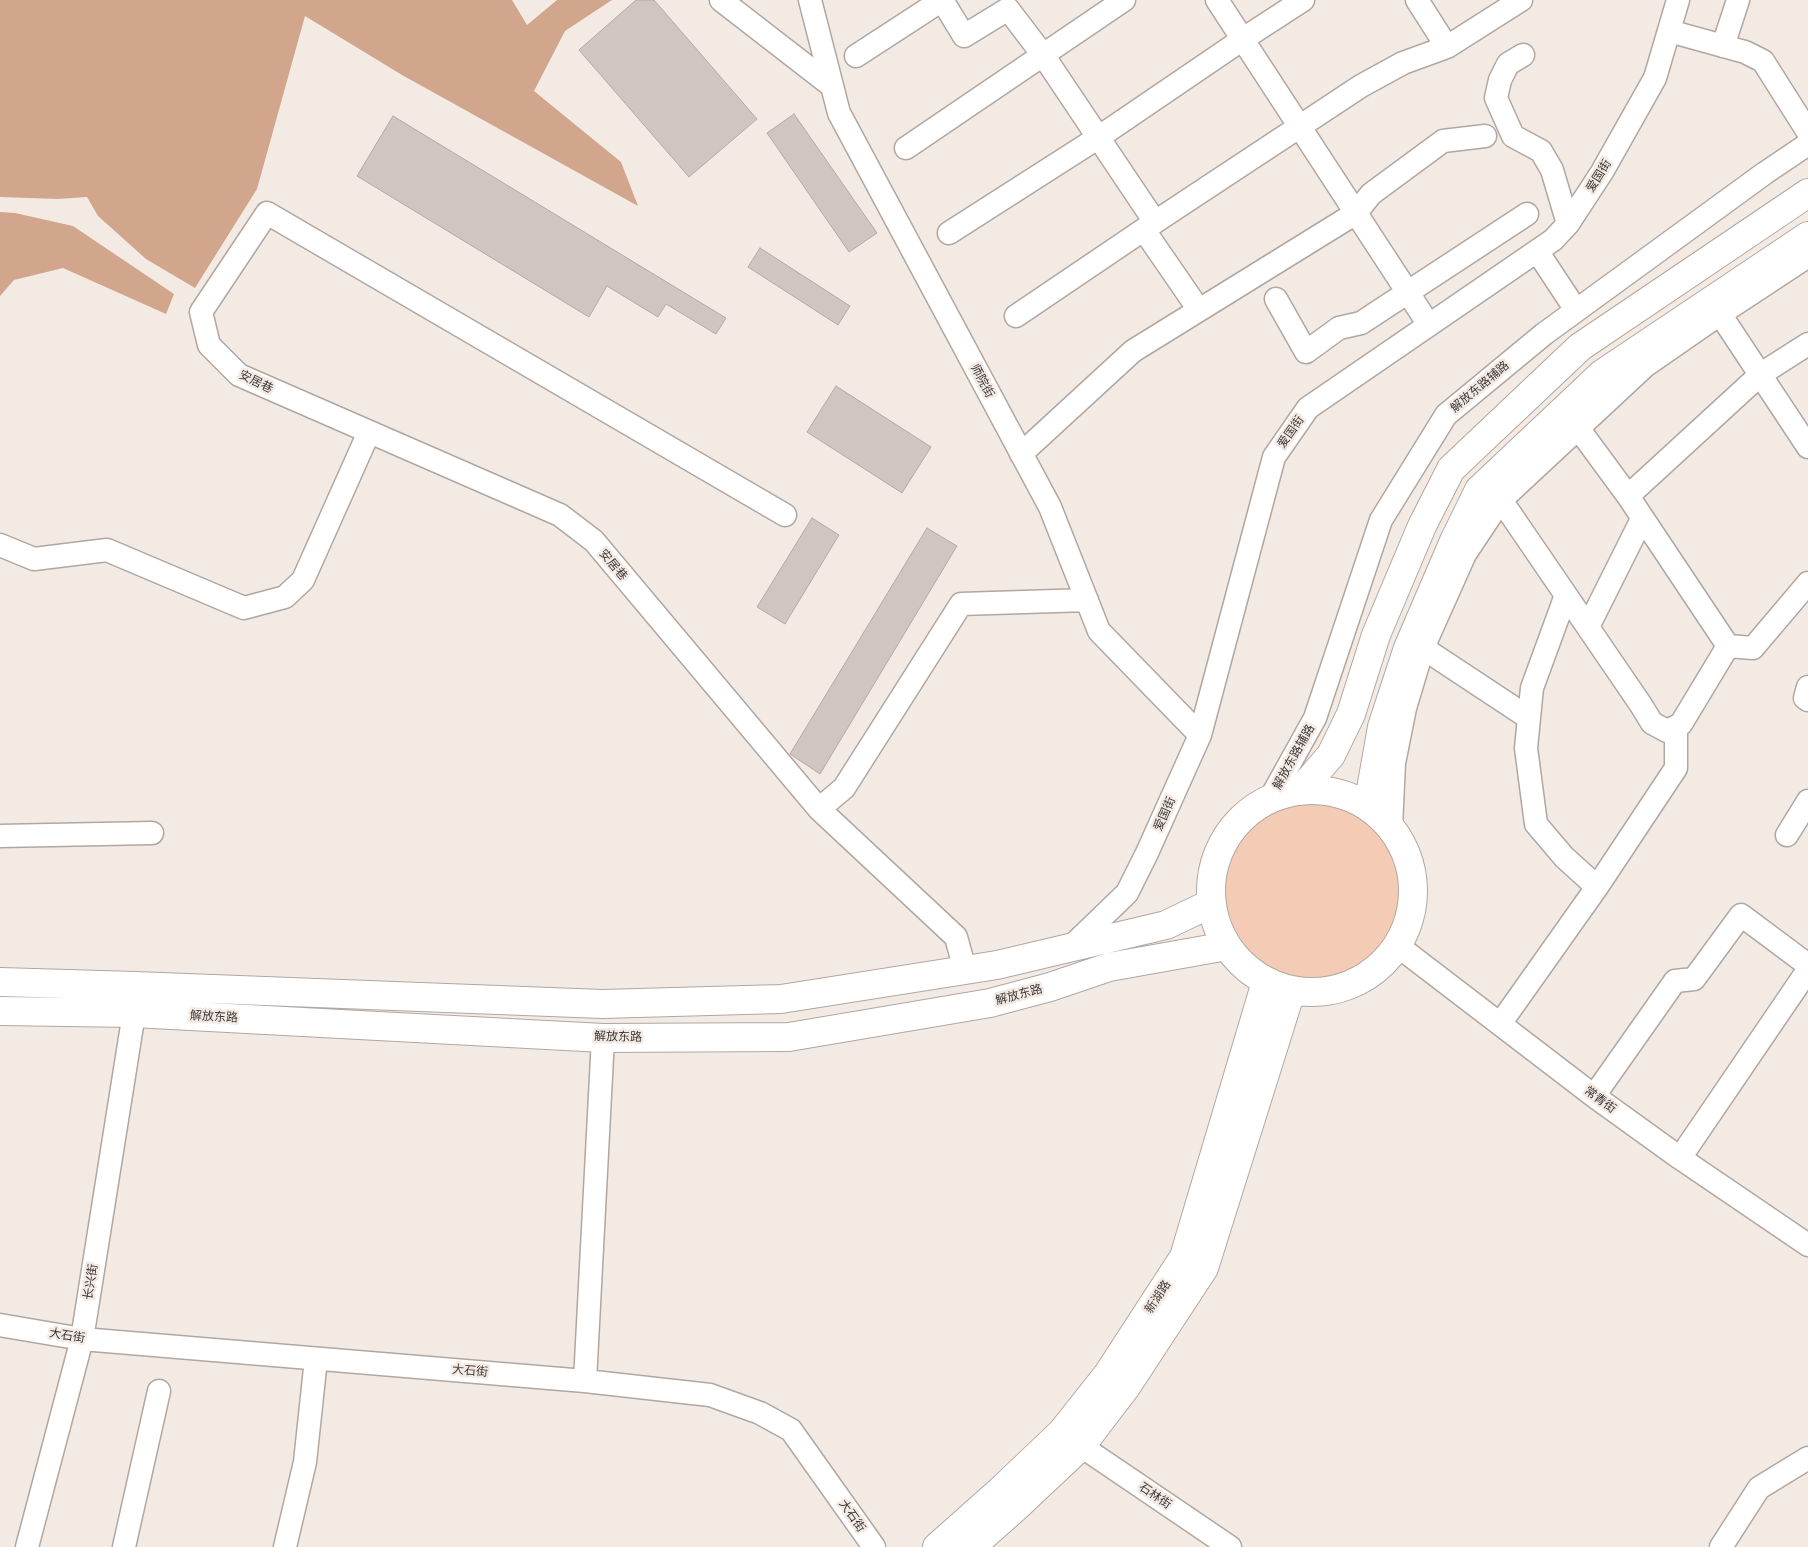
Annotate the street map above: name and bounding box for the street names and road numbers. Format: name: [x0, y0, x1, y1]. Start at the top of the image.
street label: 爱国街: [1583, 157, 1615, 195]
street label: 解放东路辅路: [1448, 358, 1512, 416]
street label: 师院街: [967, 362, 997, 400]
street label: 安居巷: [237, 368, 275, 396]
street label: 爱国街: [1275, 413, 1307, 451]
street label: 安居巷: [596, 547, 630, 583]
street label: 解放东路辅路: [1270, 722, 1318, 792]
street label: 爱国街: [1151, 795, 1179, 833]
street label: 解放东路: [994, 982, 1044, 1008]
street label: 解放东路: [190, 1009, 238, 1025]
street label: 解放东路: [594, 1029, 642, 1045]
street label: 常青街: [1581, 1084, 1619, 1116]
street label: 长兴街: [81, 1263, 101, 1301]
street label: 新湖路: [1142, 1278, 1174, 1316]
street label: 大石街: [48, 1326, 86, 1346]
street label: 大石街: [451, 1362, 489, 1380]
street label: 石林街: [1136, 1480, 1174, 1512]
street label: 大石街: [836, 1497, 868, 1535]

